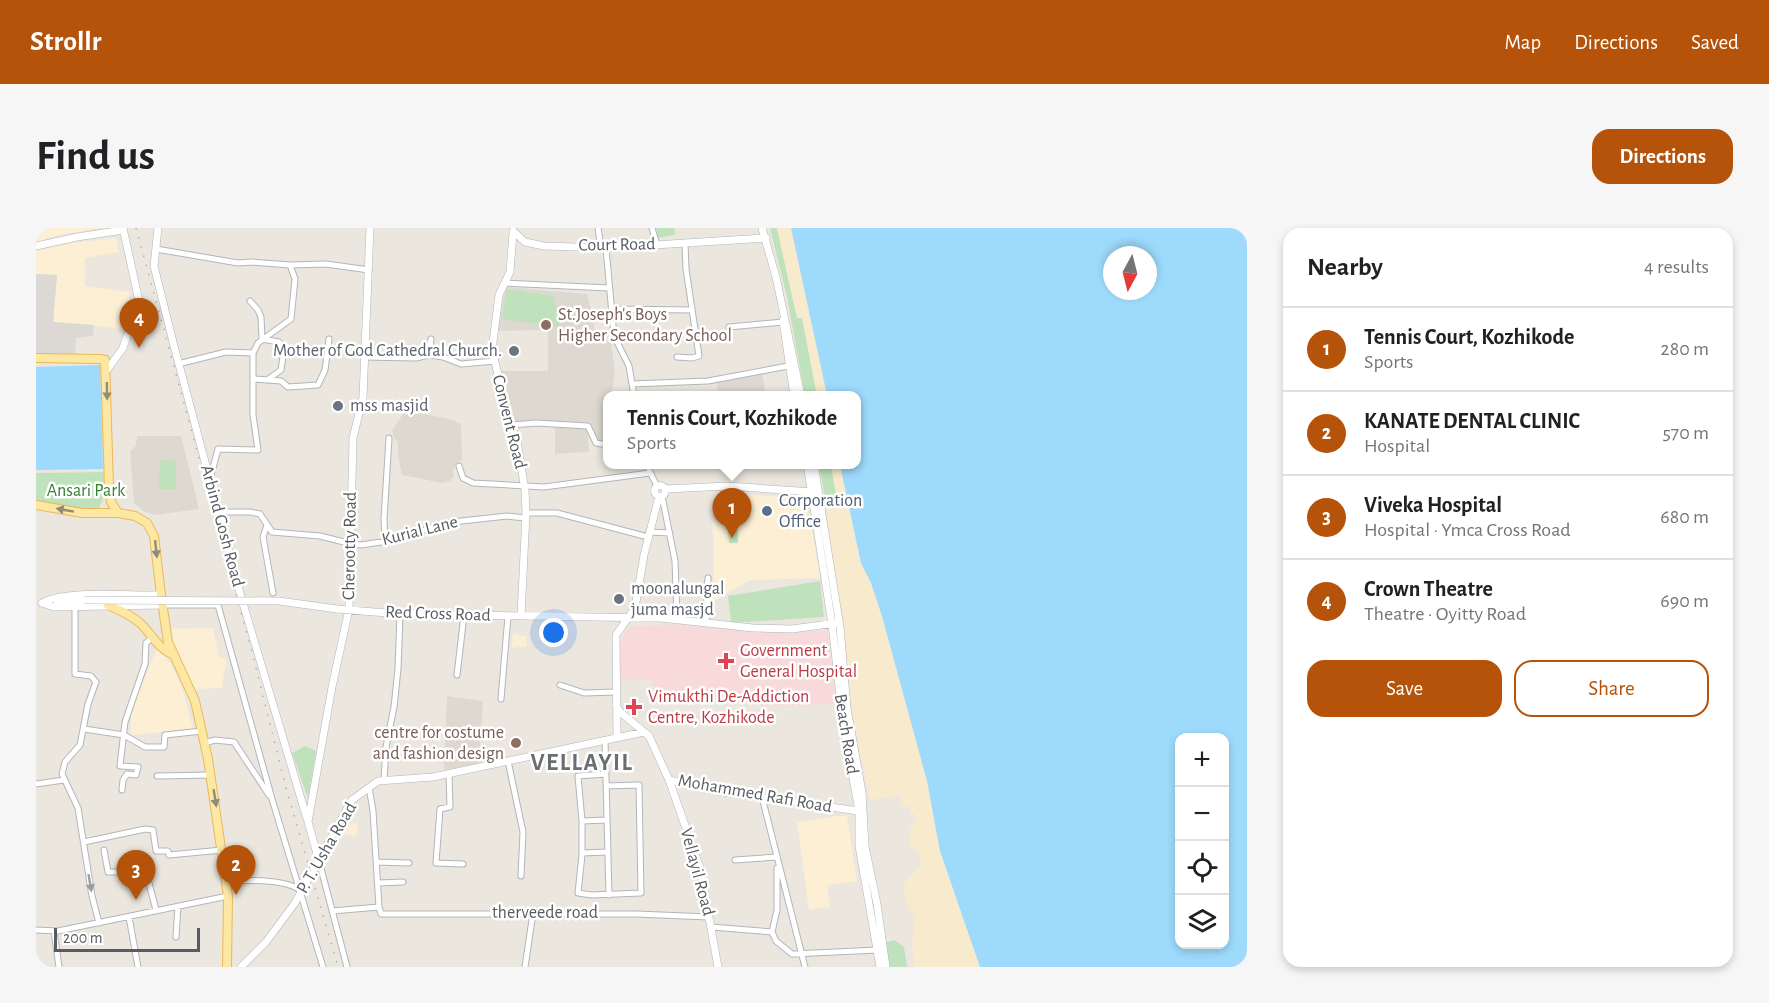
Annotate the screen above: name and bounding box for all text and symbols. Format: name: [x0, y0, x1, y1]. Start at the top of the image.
text: Strollr: [30, 28, 101, 56]
text: Map: [1505, 32, 1541, 53]
text: Directions: [1574, 32, 1658, 53]
text: Saved: [1691, 32, 1739, 53]
button: Directions: [1592, 129, 1733, 184]
text: Find us: [36, 135, 155, 177]
street label: Court Road: [578, 235, 656, 255]
north arrow: [1103, 246, 1157, 300]
text: Nearby: [1307, 254, 1383, 280]
text: 4 results: [1644, 257, 1709, 277]
pin: 4: [120, 298, 158, 348]
place label: St.Joseph's Boys Higher Secondary School: [558, 306, 732, 345]
marker: St.Joseph's Boys Higher Secondary School: [539, 318, 553, 332]
text: Tennis Court, Kozhikode: [1364, 326, 1574, 348]
text: 1: [1323, 339, 1330, 359]
text: 280 m: [1661, 339, 1709, 359]
place label: Mother of God Cathedral Church.: [273, 342, 502, 360]
marker: Mother of God Cathedral Church.: [507, 344, 521, 358]
text: Sports: [1364, 352, 1413, 372]
street label: Convent Road: [489, 373, 529, 471]
one-way arrow: [102, 381, 112, 400]
popup: [603, 391, 861, 469]
place label: mss masjid: [350, 397, 429, 415]
marker: mss masjid: [331, 399, 345, 413]
text: Tennis Court, Kozhikode: [627, 407, 837, 429]
text: KANATE DENTAL CLINIC: [1364, 410, 1580, 432]
text: 2: [1322, 423, 1331, 443]
text: 570 m: [1662, 423, 1709, 443]
text: Sports: [627, 433, 676, 453]
text: Hospital: [1364, 436, 1430, 456]
street label: Arbind Gosh Road: [197, 463, 247, 589]
park label: Ansari Park: [47, 482, 126, 500]
pin: 1: [712, 488, 752, 538]
street label: Cherootty Road: [340, 492, 360, 600]
place label: Corporation Office: [779, 492, 862, 531]
text: Viveka Hospital: [1364, 494, 1502, 516]
marker: Corporation Office: [760, 504, 774, 518]
one-way arrow: [55, 505, 74, 514]
text: 3: [1322, 507, 1331, 527]
text: 680 m: [1660, 507, 1709, 527]
street label: Kurial Lane: [380, 513, 460, 549]
text: Hospital · Ymca Cross Road: [1364, 520, 1571, 540]
one-way arrow: [151, 539, 161, 558]
text: Crown Theatre: [1364, 578, 1493, 600]
place label: moonalungal juma masjd: [631, 580, 725, 619]
text: 4: [1321, 591, 1332, 611]
text: 690 m: [1660, 591, 1709, 611]
marker: moonalungal juma masjd: [612, 592, 626, 606]
street label: Red Cross Road: [385, 603, 491, 625]
text: Theatre · Oyitty Road: [1364, 604, 1526, 624]
your location: [539, 618, 568, 647]
place label: Government General Hospital: [740, 642, 857, 681]
marker: Government General Hospital: [717, 652, 735, 670]
button: Save: [1307, 660, 1502, 717]
button: Share: [1514, 660, 1709, 717]
place label: Vimukthi De-Addiction Centre, Kozhikode: [648, 688, 809, 727]
street label: Beach Road: [831, 693, 861, 775]
marker: Vimukthi De-Addiction Centre, Kozhikode: [625, 698, 643, 716]
place label: centre for costume and fashion design: [373, 724, 504, 763]
map controls: [1175, 733, 1229, 949]
button: +: [1175, 733, 1229, 787]
marker: centre for costume and fashion design: [509, 736, 523, 750]
district label: VELLAYIL: [530, 751, 634, 775]
street label: Mohammed Rafi Road: [677, 772, 833, 816]
button: −: [1175, 787, 1229, 841]
one-way arrow: [210, 789, 219, 808]
street label: P. T. Usha Road: [294, 799, 360, 897]
street label: Vellayil Road: [677, 826, 717, 918]
button: locate: [1175, 841, 1229, 895]
pin: 2: [216, 846, 256, 895]
pin: 3: [116, 850, 156, 900]
one-way arrow: [86, 873, 95, 892]
button: layers: [1175, 895, 1229, 949]
street label: therveede road: [492, 904, 598, 922]
scale bar: [54, 925, 200, 952]
text: 200 m: [63, 930, 103, 946]

